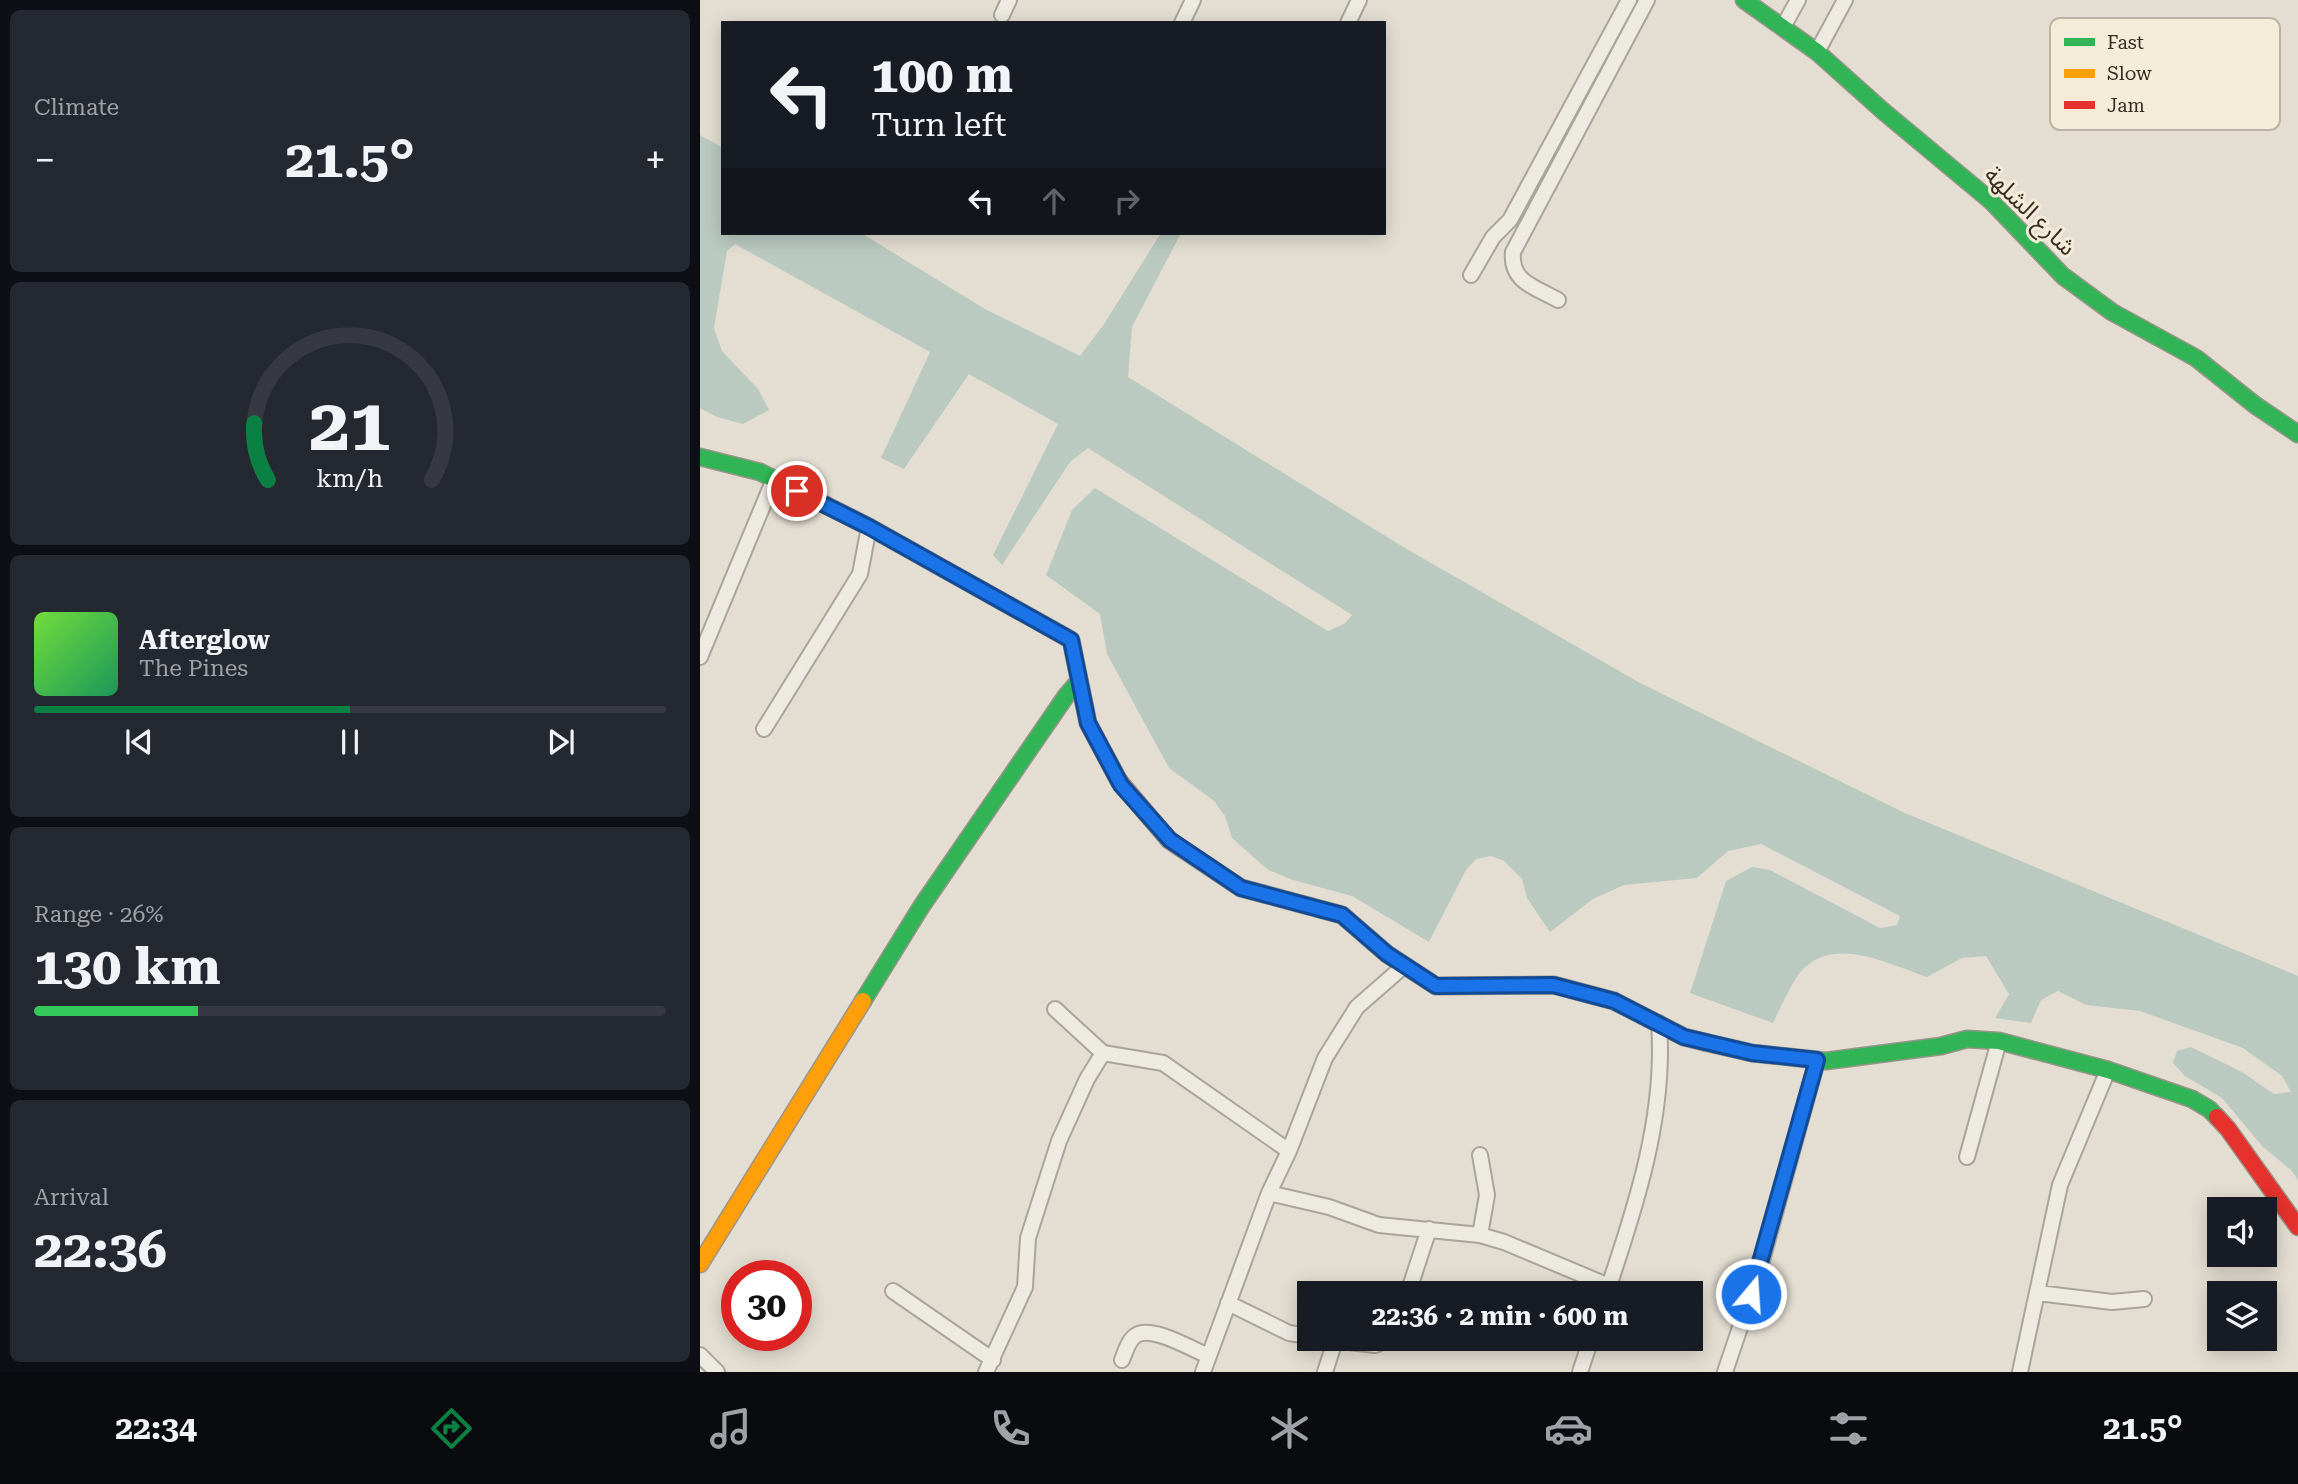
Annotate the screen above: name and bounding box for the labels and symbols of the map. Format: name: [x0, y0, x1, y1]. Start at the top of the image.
legend: [2050, 18, 2280, 130]
text: Fast: [2107, 31, 2144, 54]
text: Slow: [2107, 62, 2152, 85]
text: Jam: [2107, 94, 2145, 117]
street label: شارع الشلهة: [1976, 161, 2082, 264]
pin: [767, 461, 827, 521]
position arrow: [1714, 1257, 1788, 1331]
speed limit sign: 30: [721, 1260, 812, 1351]

